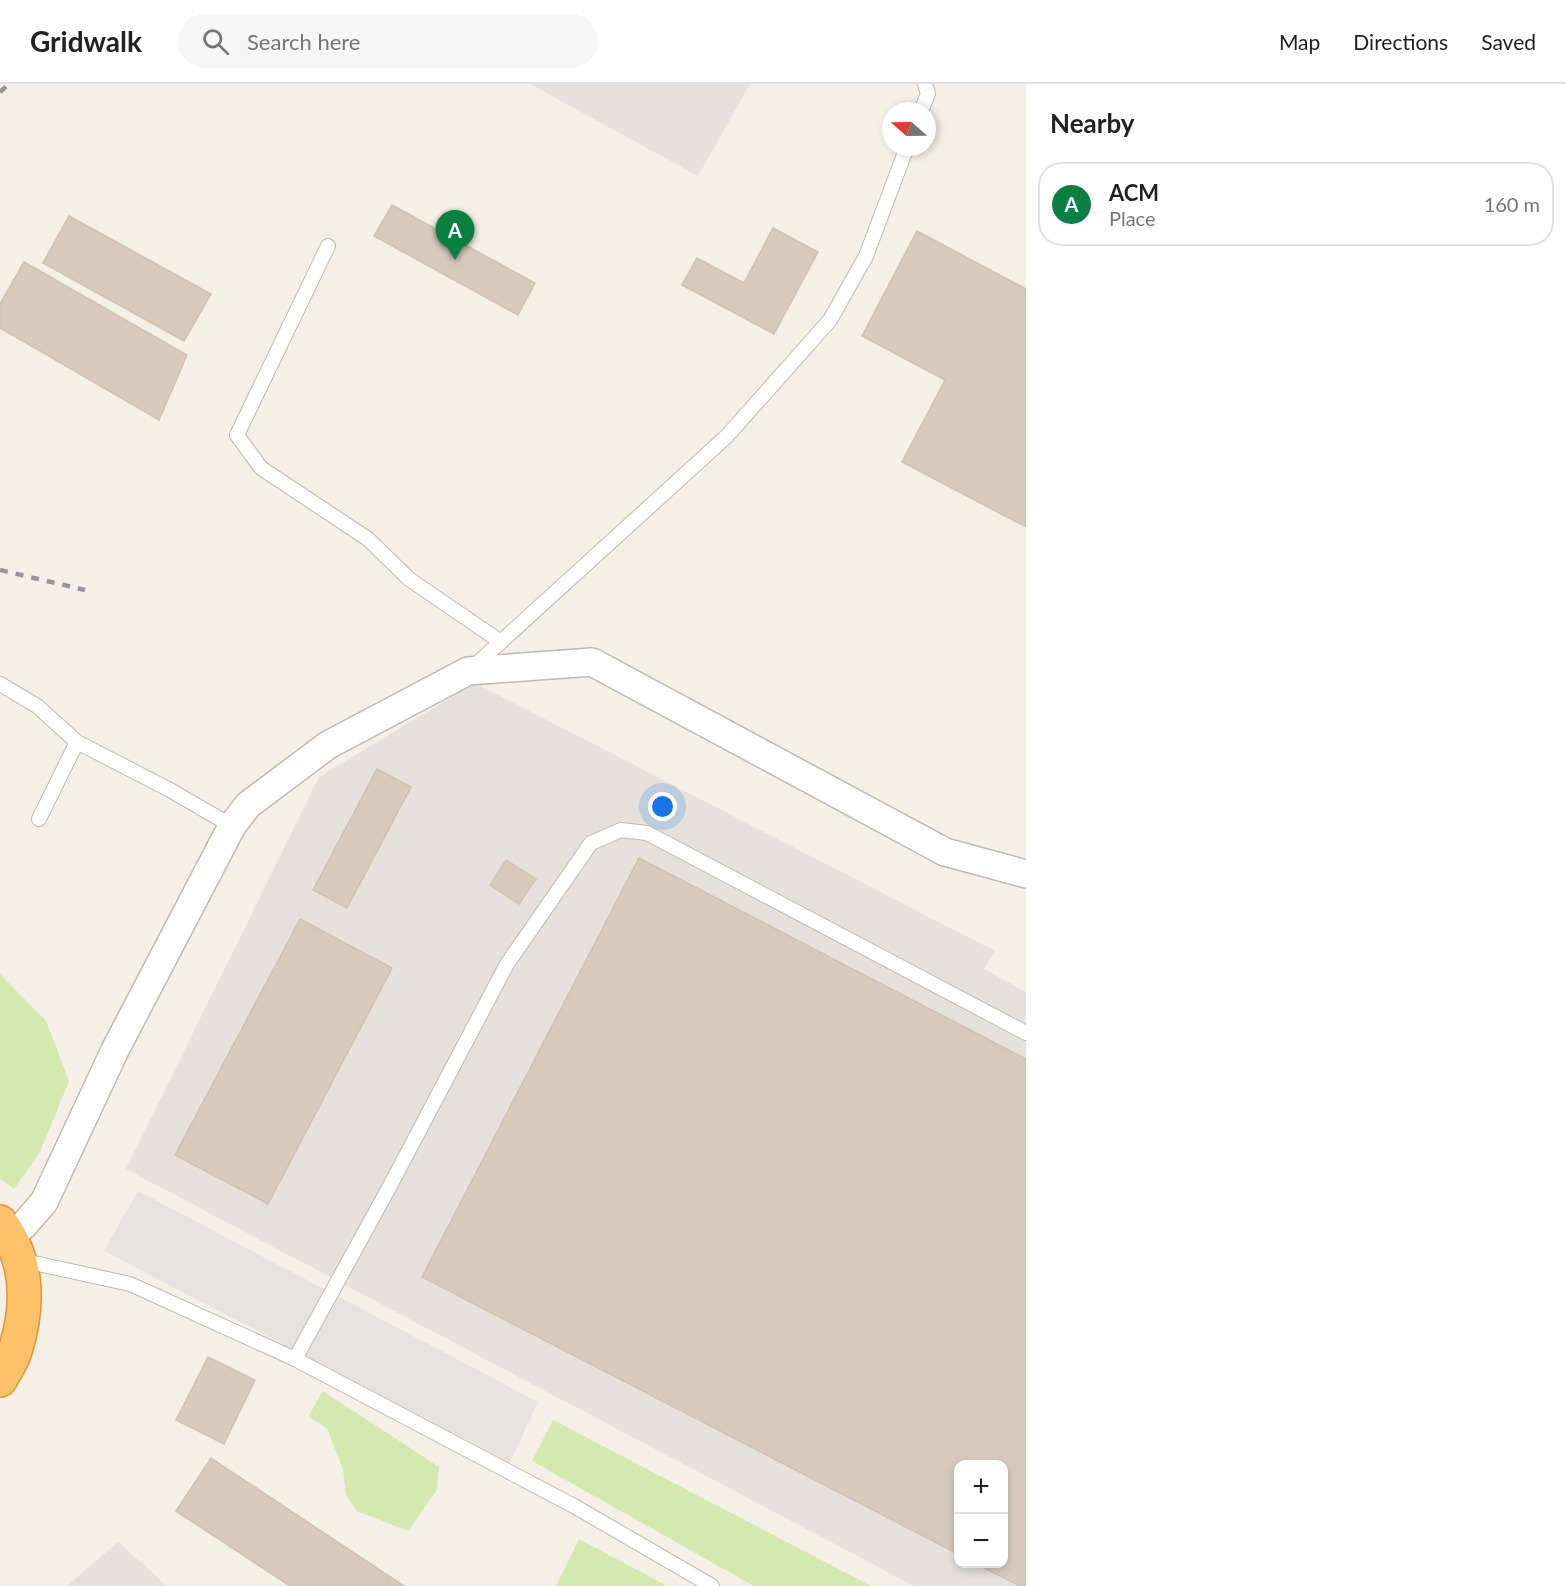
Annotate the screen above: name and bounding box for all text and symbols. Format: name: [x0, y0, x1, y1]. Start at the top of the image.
search box: [178, 14, 598, 68]
text: Gridwalk: [30, 24, 142, 58]
icon: search: [199, 25, 232, 58]
text: Search here: [247, 28, 360, 55]
text: Map: [1279, 29, 1320, 54]
text: Directions: [1353, 29, 1448, 54]
text: Saved: [1481, 29, 1536, 54]
north arrow: [882, 102, 936, 156]
text: Nearby: [1050, 107, 1135, 139]
text: АСМ: [1109, 179, 1159, 206]
text: A: [1065, 192, 1078, 216]
text: 160 m: [1484, 192, 1540, 216]
text: Place: [1109, 206, 1156, 230]
pin: A: [436, 210, 474, 260]
your location: [648, 792, 677, 821]
map controls: [954, 1460, 1008, 1568]
button: +: [954, 1460, 1008, 1514]
button: −: [954, 1514, 1008, 1568]

